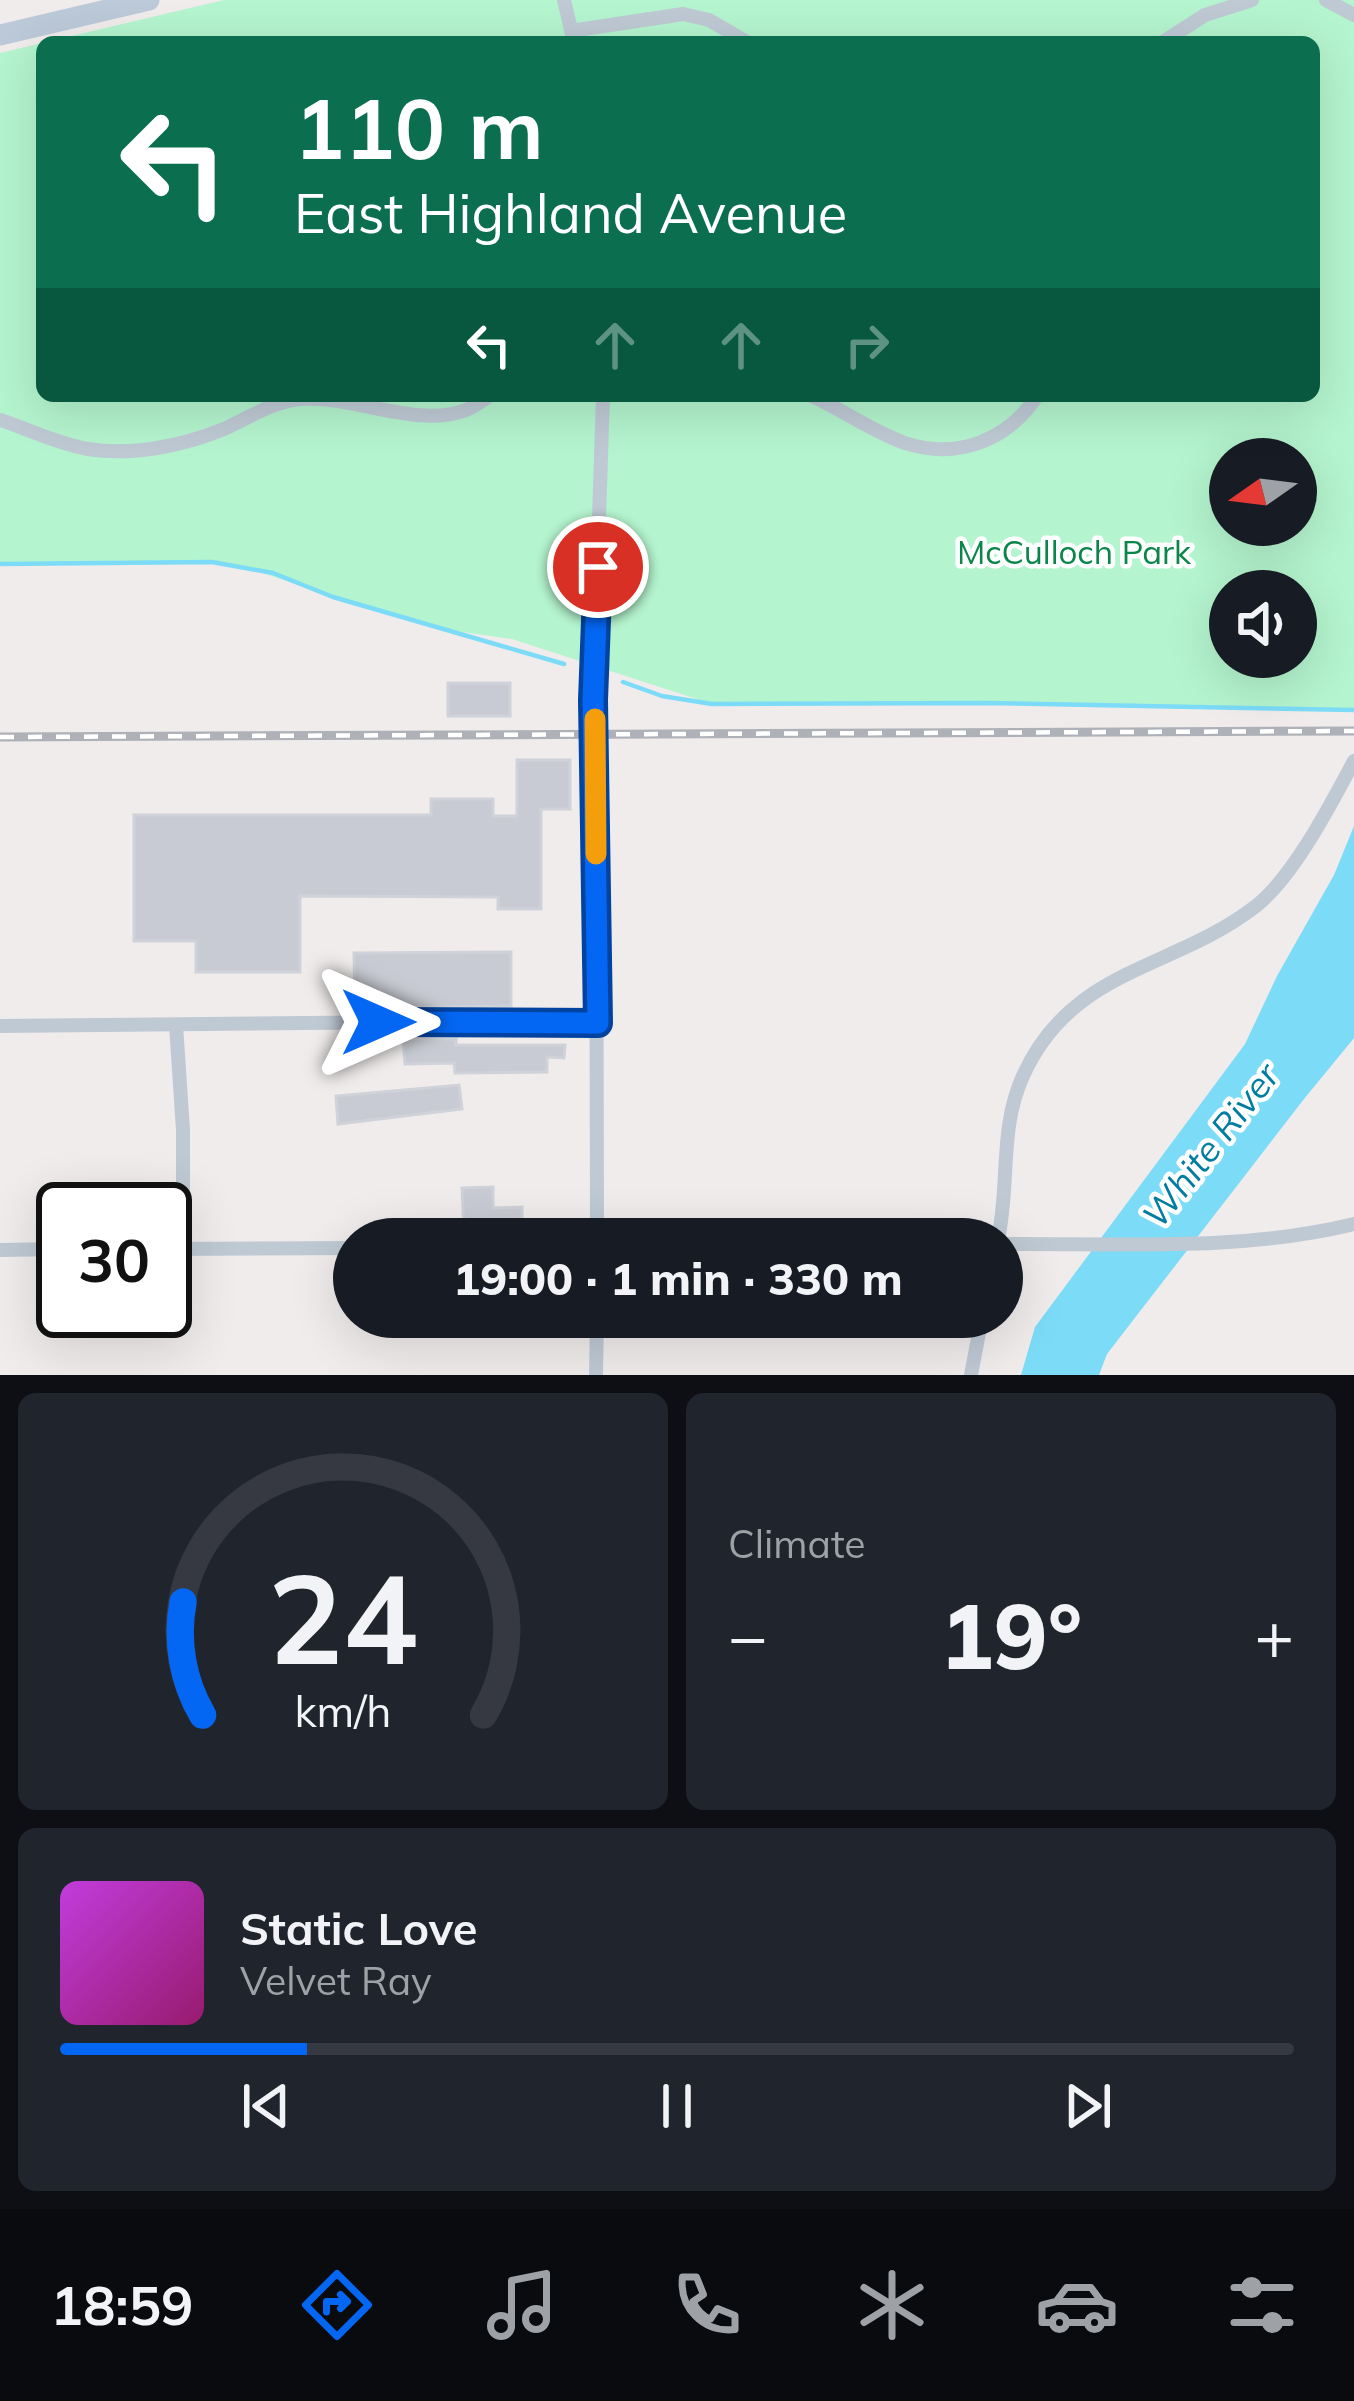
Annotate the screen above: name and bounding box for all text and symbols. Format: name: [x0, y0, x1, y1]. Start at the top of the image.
text: 110 m: [294, 75, 544, 180]
icon: left: [96, 84, 252, 240]
text: East Highland Avenue: [294, 179, 847, 247]
icon: left: [456, 312, 522, 378]
icon: ahead: [582, 312, 648, 378]
icon: ahead: [708, 312, 774, 378]
icon: right: [834, 312, 900, 378]
north arrow: [1209, 438, 1317, 546]
map controls: [1209, 438, 1317, 678]
pin: [547, 516, 649, 618]
park label: McCulloch Park: [957, 531, 1192, 572]
icon: arrive: [565, 534, 631, 600]
button: sound: [1209, 570, 1317, 678]
position arrow: [315, 959, 441, 1085]
water label: White River: [1132, 1052, 1289, 1236]
speed limit sign: 30: [36, 1182, 192, 1338]
text: 19:00 · 1 min · 330 m: [453, 1250, 903, 1306]
text: Climate: [728, 1519, 866, 1568]
text: 24: [268, 1539, 418, 1695]
text: 19°: [940, 1579, 1082, 1692]
text: −: [728, 1594, 768, 1677]
text: +: [1254, 1594, 1294, 1677]
text: km/h: [294, 1683, 392, 1737]
text: Static Love: [240, 1900, 477, 1956]
text: Velvet Ray: [240, 1956, 432, 2005]
icon: previous: [233, 2073, 299, 2139]
icon: pause: [644, 2073, 710, 2139]
icon: next: [1055, 2073, 1121, 2139]
icon: directions: [295, 2263, 379, 2347]
icon: music: [480, 2263, 564, 2347]
icon: phone: [665, 2263, 749, 2347]
icon: climate: [850, 2263, 934, 2347]
icon: car: [1035, 2263, 1119, 2347]
icon: filters: [1220, 2263, 1304, 2347]
text: 18:59: [51, 2271, 194, 2339]

